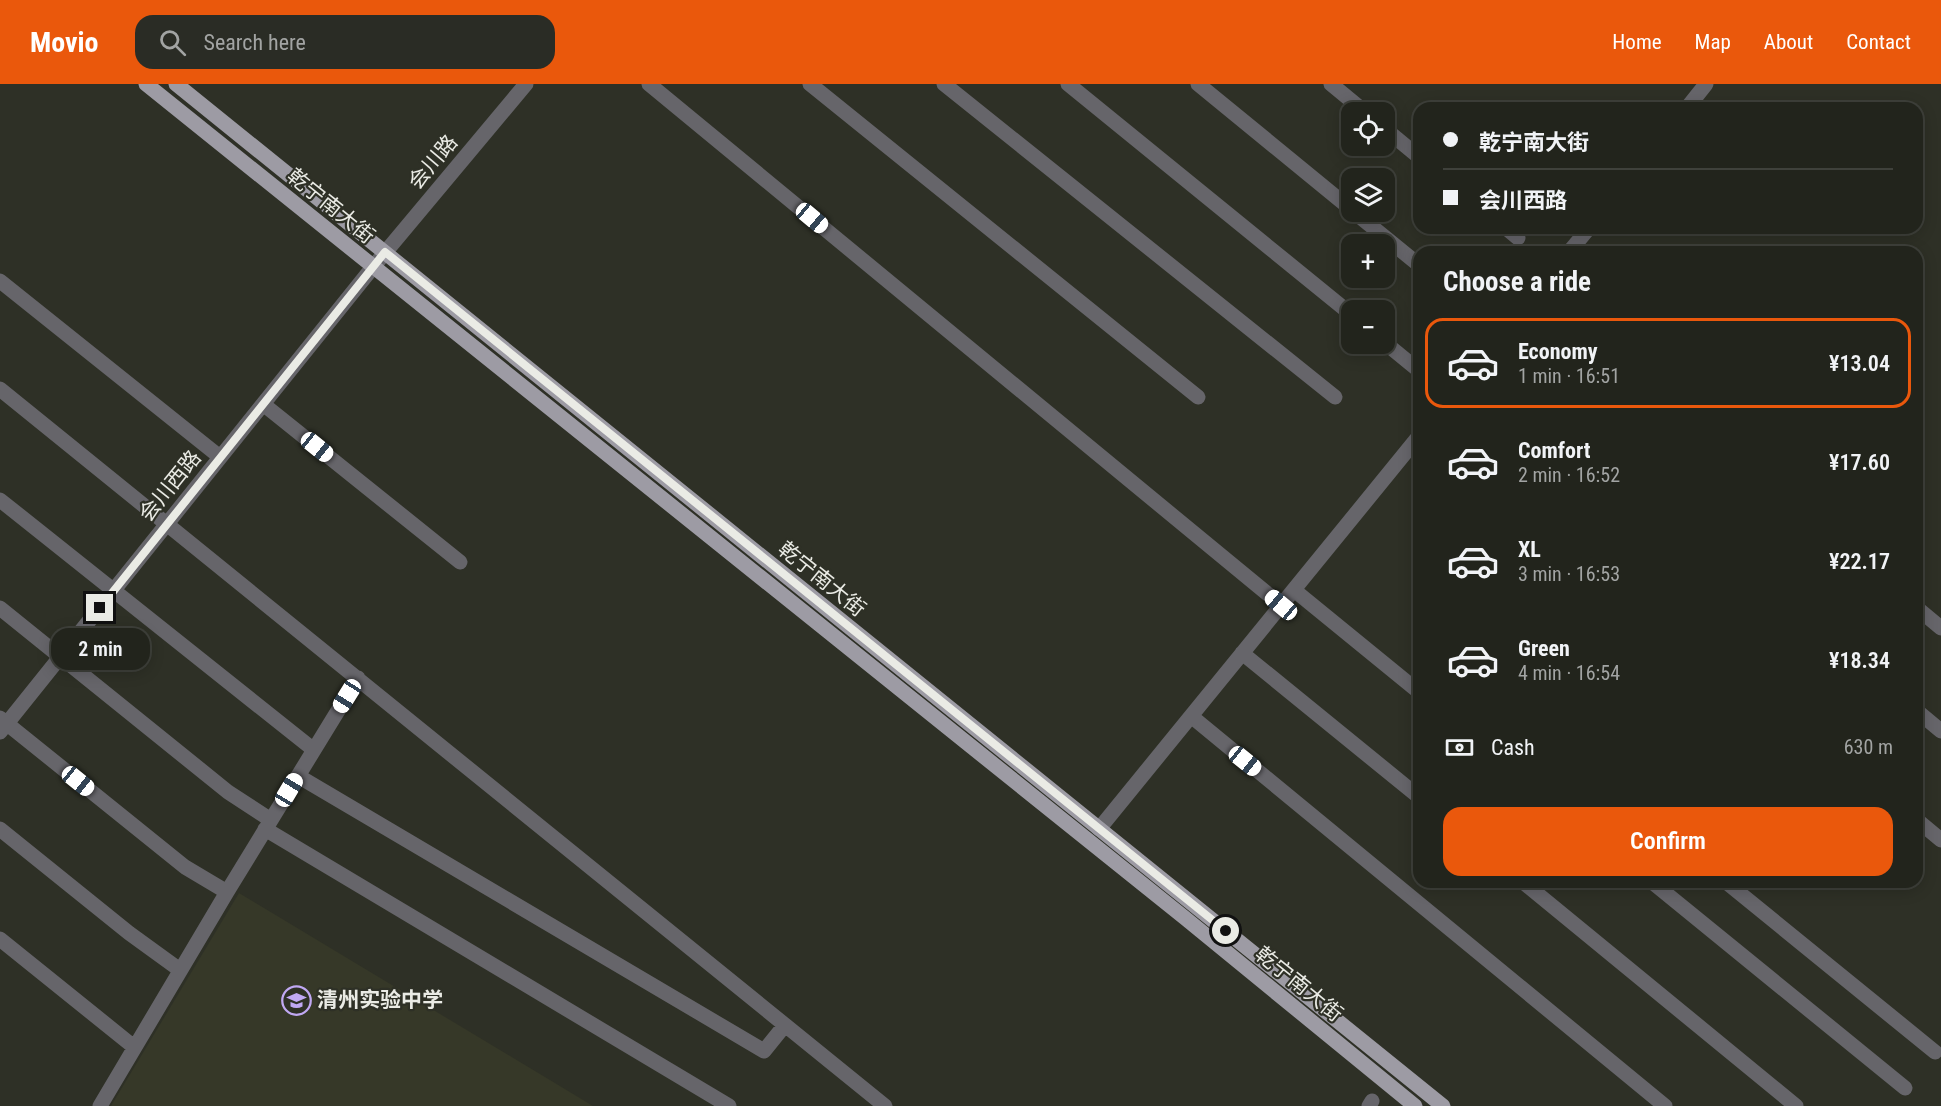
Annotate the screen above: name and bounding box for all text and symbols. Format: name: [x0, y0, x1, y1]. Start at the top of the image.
search box: [135, 15, 555, 69]
text: Movio: [30, 26, 99, 59]
icon: search: [156, 26, 189, 59]
text: Search here: [204, 30, 306, 55]
text: Home: [1612, 30, 1662, 54]
text: Map: [1695, 30, 1731, 54]
text: About: [1764, 30, 1813, 54]
text: Contact: [1846, 30, 1911, 54]
map controls: [1341, 102, 1395, 354]
button: locate: [1341, 102, 1395, 156]
street label: 会川路: [404, 130, 462, 194]
text: 乾宁南大街: [1479, 130, 1589, 155]
street label: 乾宁南大街: [283, 164, 379, 248]
button: layers: [1341, 168, 1395, 222]
text: 会川西路: [1479, 188, 1567, 213]
car: [792, 200, 832, 236]
button: +: [1341, 234, 1395, 288]
text: Choose a ride: [1443, 266, 1591, 298]
button: −: [1341, 300, 1395, 354]
icon: car: [1446, 336, 1500, 390]
text: Economy: [1518, 339, 1598, 364]
text: ¥13.04: [1829, 351, 1890, 376]
text: 1 min · 16:51: [1518, 364, 1620, 388]
car: [297, 429, 337, 465]
icon: car: [1446, 435, 1500, 489]
text: Comfort: [1518, 438, 1591, 463]
street label: 会川西路: [134, 446, 206, 526]
text: ¥17.60: [1829, 450, 1890, 475]
text: 2 min · 16:52: [1518, 463, 1620, 487]
icon: car: [1446, 534, 1500, 588]
street label: 乾宁南大街: [774, 537, 870, 621]
text: XL: [1518, 537, 1541, 562]
text: ¥22.17: [1829, 549, 1890, 574]
text: 3 min · 16:53: [1518, 562, 1620, 586]
car: [1261, 587, 1301, 623]
route end: [86, 594, 113, 621]
callout: 2 min: [51, 629, 150, 671]
icon: car: [1446, 633, 1500, 687]
text: Green: [1518, 636, 1570, 661]
text: 2 min: [78, 637, 123, 661]
text: ¥18.34: [1829, 648, 1890, 673]
text: 4 min · 16:54: [1518, 661, 1620, 685]
car: [330, 676, 364, 716]
icon: cash: [1443, 731, 1476, 764]
text: Cash: [1491, 735, 1535, 760]
text: 630 m: [1844, 735, 1893, 759]
car: [1225, 743, 1265, 779]
car: [58, 763, 98, 799]
car: [272, 770, 306, 810]
button: Confirm: [1443, 807, 1893, 876]
route start: [1212, 917, 1239, 944]
street label: 乾宁南大街: [1251, 942, 1347, 1026]
school or university icon: 清州实验中学: [280, 984, 312, 1016]
place label: 清州实验中学: [317, 988, 443, 1012]

